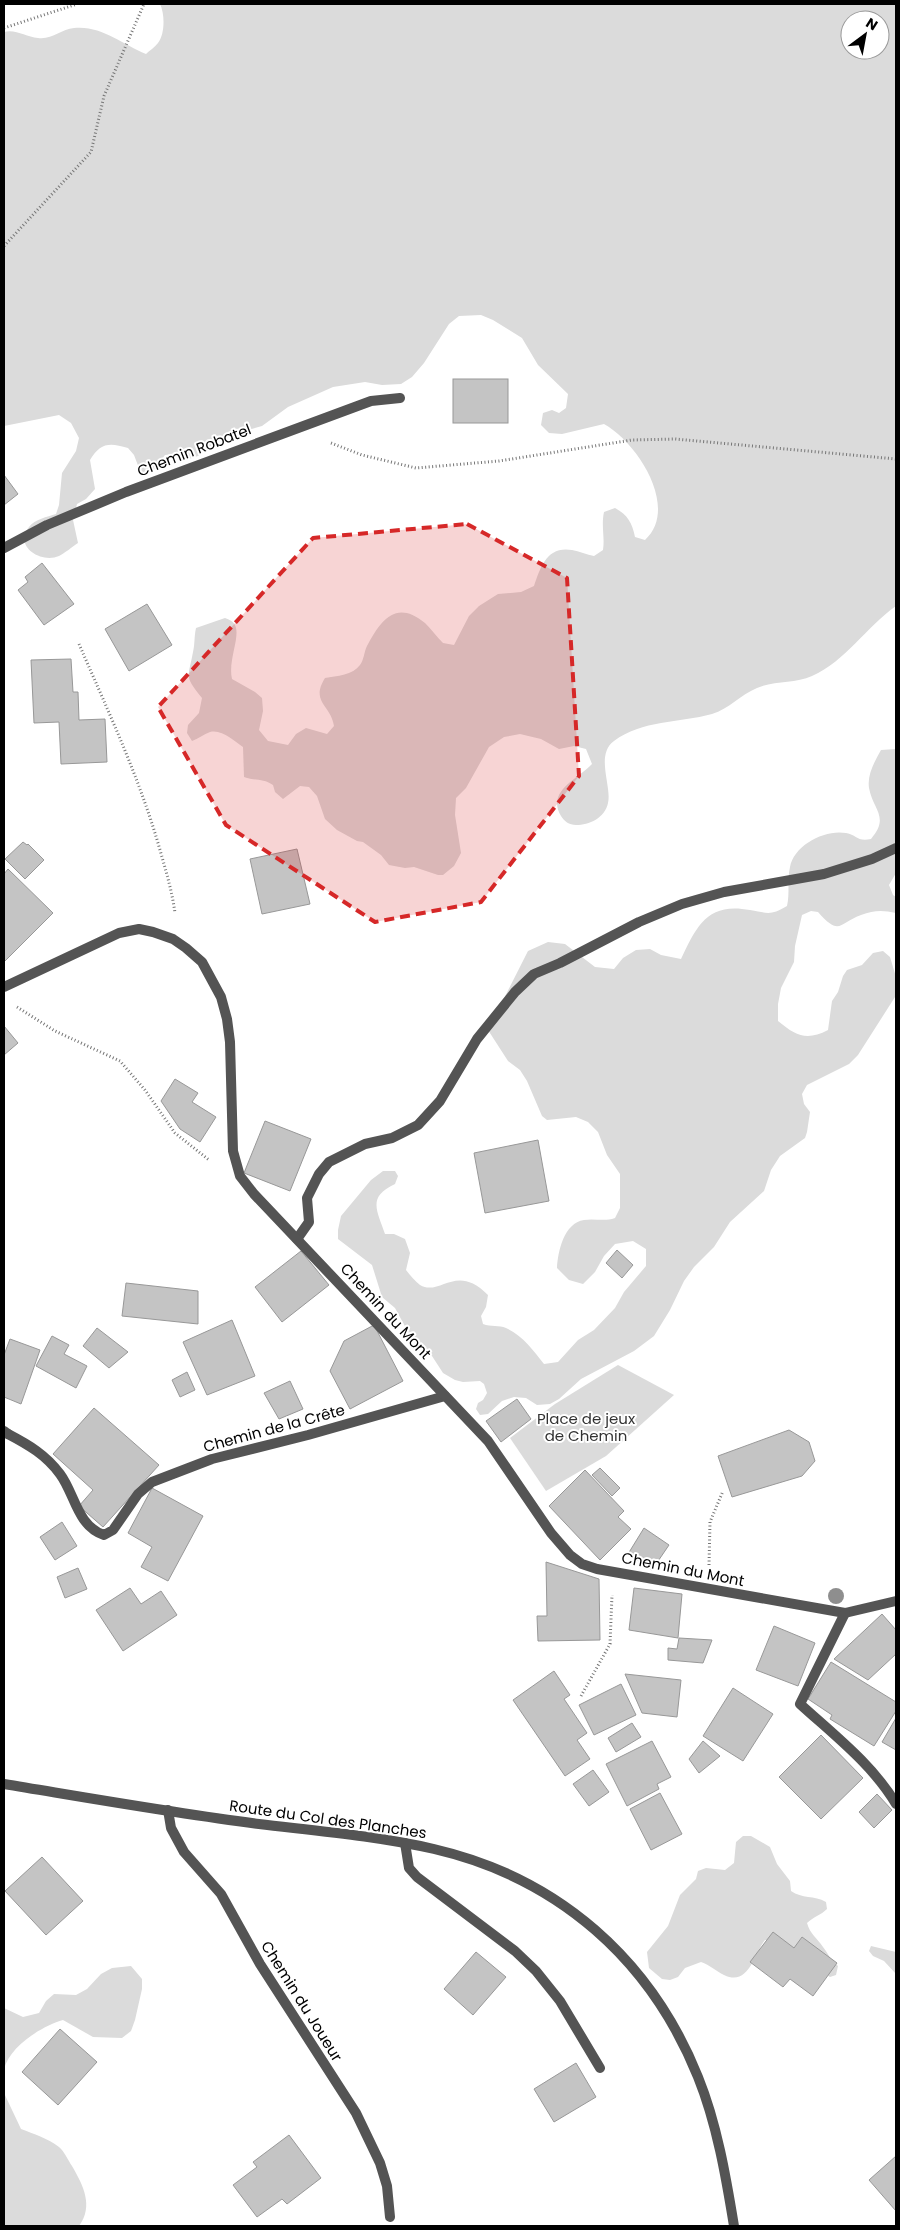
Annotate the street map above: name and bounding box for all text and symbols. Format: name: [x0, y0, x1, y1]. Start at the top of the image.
north arrow: [840, 10, 890, 60]
text: N: [862, 13, 882, 35]
street label: Chemin Robatel: [134, 419, 254, 481]
street label: Chemin du Mont: [336, 1258, 436, 1364]
street label: Chemin de la Crête: [201, 1399, 347, 1457]
park label: Place de jeux de Chemin: [537, 1408, 635, 1446]
street label: Chemin du Mont: [620, 1547, 746, 1591]
street label: Route du Col des Planches: [228, 1795, 428, 1843]
street label: Chemin du Joueur: [256, 1937, 348, 2066]

